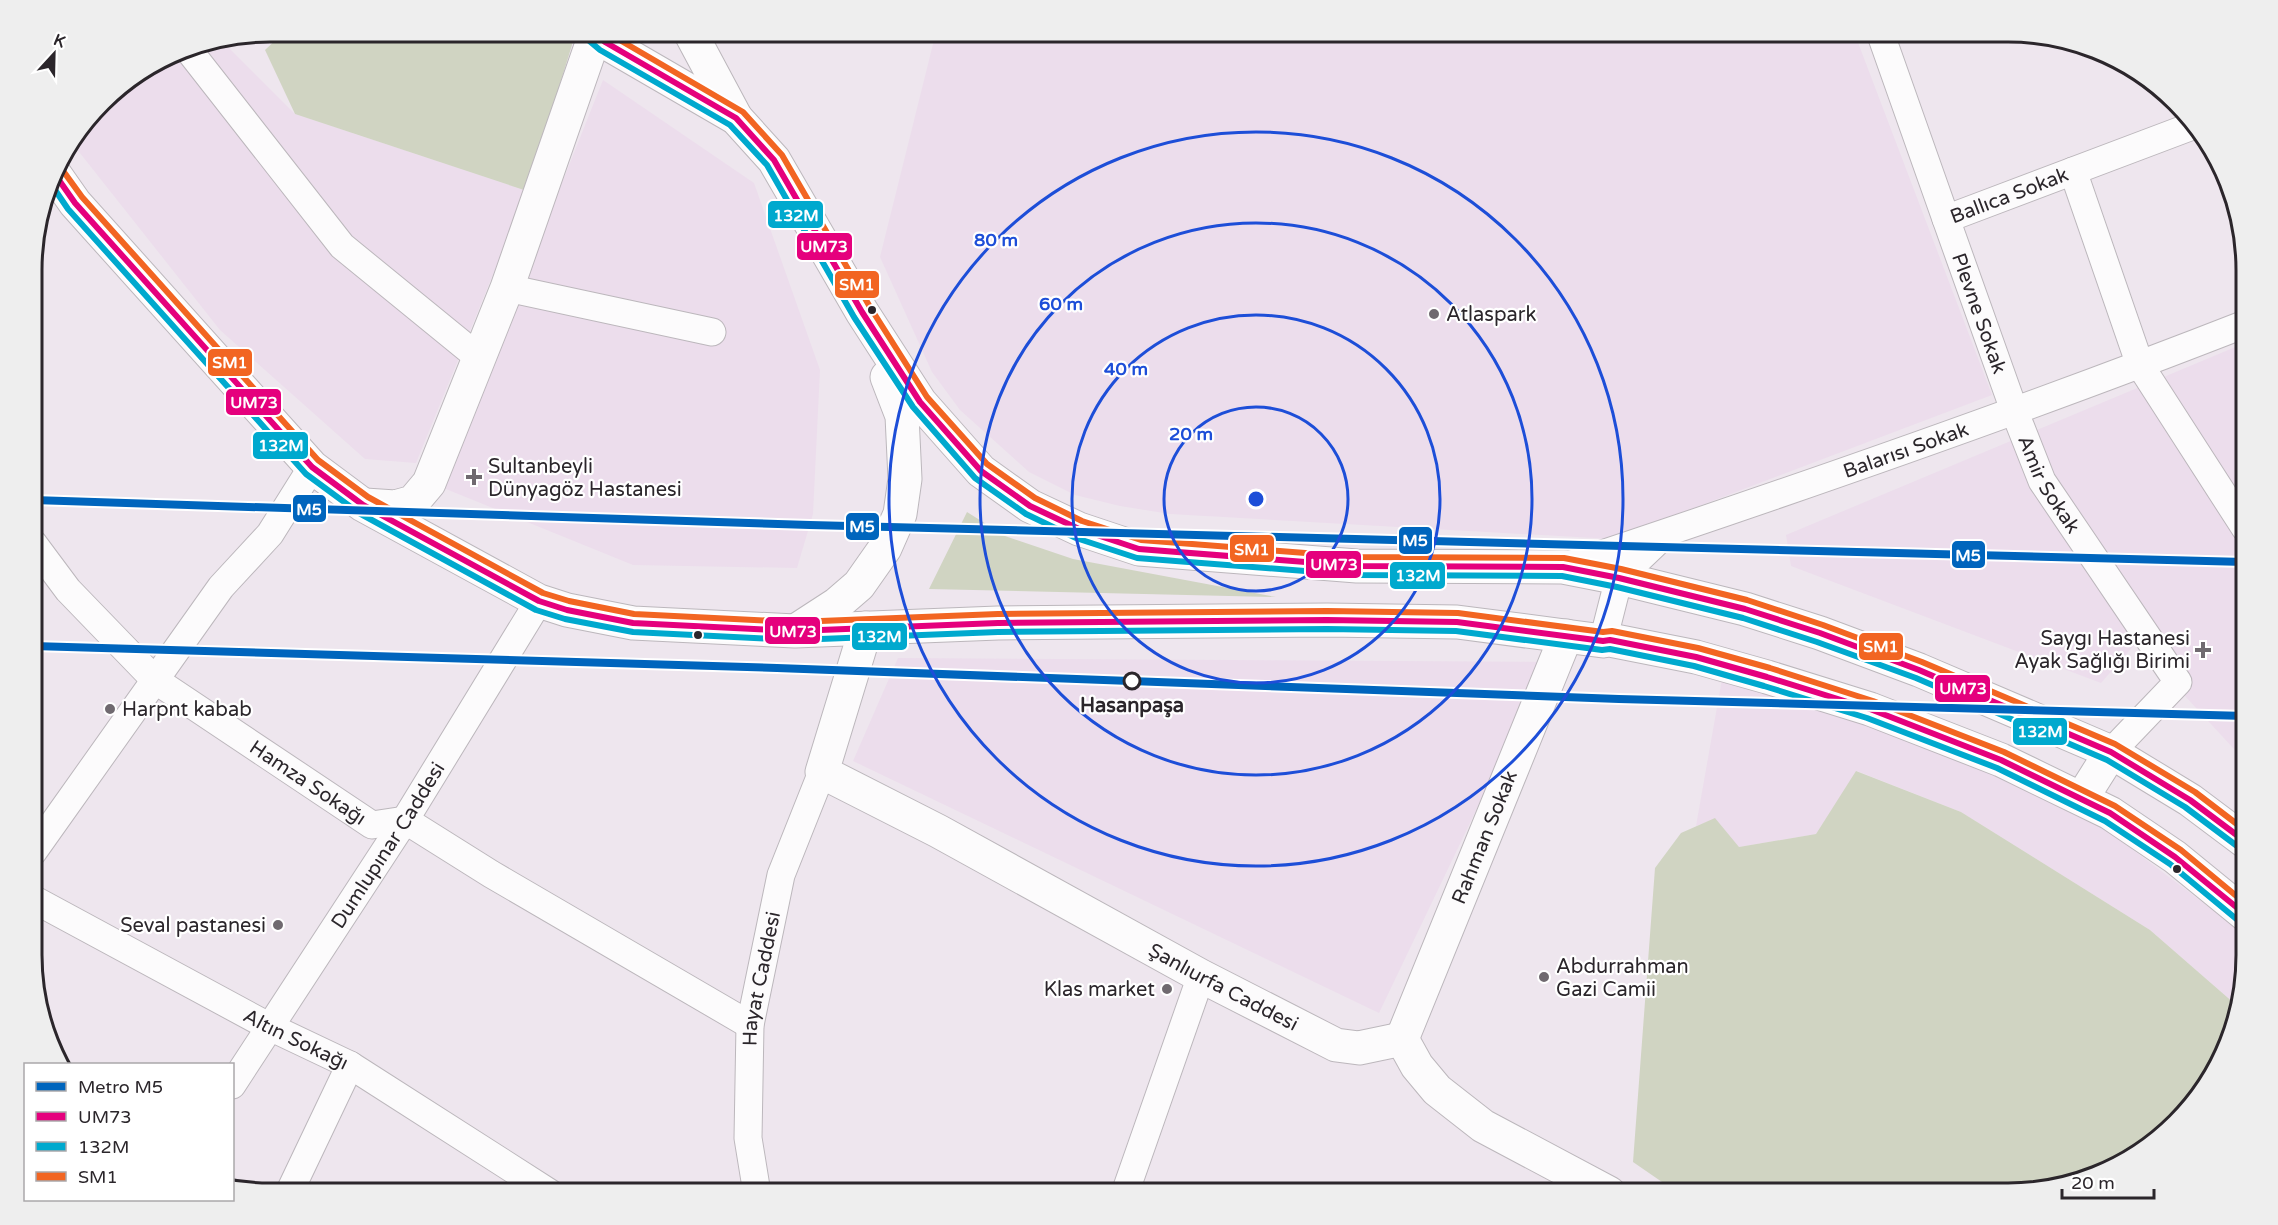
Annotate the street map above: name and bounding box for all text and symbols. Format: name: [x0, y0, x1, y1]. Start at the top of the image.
north arrow: [24, 24, 84, 84]
text: K: [51, 30, 68, 52]
street label: Ballıca Sokak: [1947, 163, 2072, 229]
line badge: 132M: [767, 200, 824, 229]
text: 132M: [773, 206, 819, 226]
text: 80 m: [974, 229, 1018, 251]
line badge: UM73: [796, 232, 853, 261]
text: UM73: [800, 237, 848, 257]
street label: Plevne Sokak: [1946, 250, 2011, 377]
line badge: SM1: [834, 270, 880, 299]
text: SM1: [839, 275, 875, 295]
text: 60 m: [1039, 293, 1083, 315]
place label: Atlaspark: [1446, 303, 1536, 327]
unlabelled marker: [866, 304, 878, 316]
marker: Atlaspark: [1427, 307, 1441, 321]
line badge: SM1: [207, 348, 253, 377]
text: SM1: [212, 353, 248, 373]
text: 40 m: [1104, 358, 1148, 380]
line badge: UM73: [225, 388, 282, 416]
text: UM73: [230, 393, 278, 413]
street label: Balarısı Sokak: [1840, 418, 1972, 484]
text: 20 m: [1169, 423, 1213, 445]
line badge: 132M: [252, 431, 309, 460]
street label: Amir Sokak: [2012, 432, 2085, 538]
text: 132M: [258, 436, 304, 456]
place label: Sultanbeyli Dünyagöz Hastanesi: [488, 455, 682, 502]
marker: Sultanbeyli Dünyagöz Hastanesi: [465, 468, 483, 486]
centre of rings: [1246, 489, 1266, 509]
line badge: M5: [292, 494, 327, 523]
text: M5: [296, 500, 322, 520]
line badge: M5: [845, 512, 880, 541]
text: M5: [849, 517, 875, 537]
line badge: M5: [1398, 526, 1433, 555]
text: M5: [1402, 531, 1428, 551]
line badge: SM1: [1229, 534, 1275, 563]
text: SM1: [1234, 540, 1270, 560]
line badge: M5: [1951, 540, 1986, 569]
text: M5: [1955, 546, 1981, 566]
line badge: UM73: [1305, 550, 1362, 579]
text: UM73: [1310, 555, 1358, 575]
line badge: 132M: [1389, 561, 1446, 590]
text: 132M: [1395, 566, 1441, 586]
line badge: UM73: [764, 616, 821, 645]
text: UM73: [769, 622, 817, 642]
line badge: 132M: [851, 622, 908, 651]
text: 132M: [856, 627, 902, 647]
place label: Saygı Hastanesi Ayak Sağlığı Birimi: [2014, 627, 2190, 674]
unlabelled marker: [692, 629, 704, 641]
line badge: SM1: [1858, 632, 1904, 661]
text: SM1: [1863, 637, 1899, 657]
marker: Saygı Hastanesi Ayak Sağlığı Birimi: [2194, 641, 2212, 659]
marker: Hasanpaşa: [1123, 672, 1141, 690]
line badge: UM73: [1934, 674, 1991, 703]
text: UM73: [1939, 679, 1987, 699]
place label: Hasanpaşa: [1080, 694, 1184, 718]
place label: Harpnt kabab: [122, 698, 252, 722]
marker: Harpnt kabab: [103, 702, 117, 716]
line badge: 132M: [2012, 717, 2068, 746]
text: 132M: [2017, 722, 2063, 742]
street label: Hamza Sokağı: [245, 736, 371, 831]
street label: Dumlupınar Caddesi: [326, 758, 451, 933]
street label: Rahman Sokak: [1447, 767, 1523, 908]
unlabelled marker: [2171, 863, 2183, 875]
street label: Hayat Caddesi: [739, 909, 786, 1046]
place label: Seval pastanesi: [120, 914, 266, 938]
marker: Seval pastanesi: [271, 918, 285, 932]
street label: Şanlıurfa Caddesi: [1144, 938, 1302, 1037]
place label: Abdurrahman Gazi Camii: [1556, 955, 1689, 1002]
marker: Abdurrahman Gazi Camii: [1537, 970, 1551, 984]
place label: Klas market: [1044, 978, 1155, 1002]
marker: Klas market: [1160, 982, 1174, 996]
street label: Altın Sokağı: [239, 1004, 352, 1075]
legend: [24, 1063, 234, 1201]
text: Metro M5: [78, 1076, 163, 1098]
text: UM73: [78, 1106, 132, 1128]
text: 132M: [78, 1136, 129, 1158]
scale bar: [2062, 1162, 2154, 1200]
text: SM1: [78, 1166, 118, 1188]
text: 20 m: [2071, 1172, 2115, 1194]

